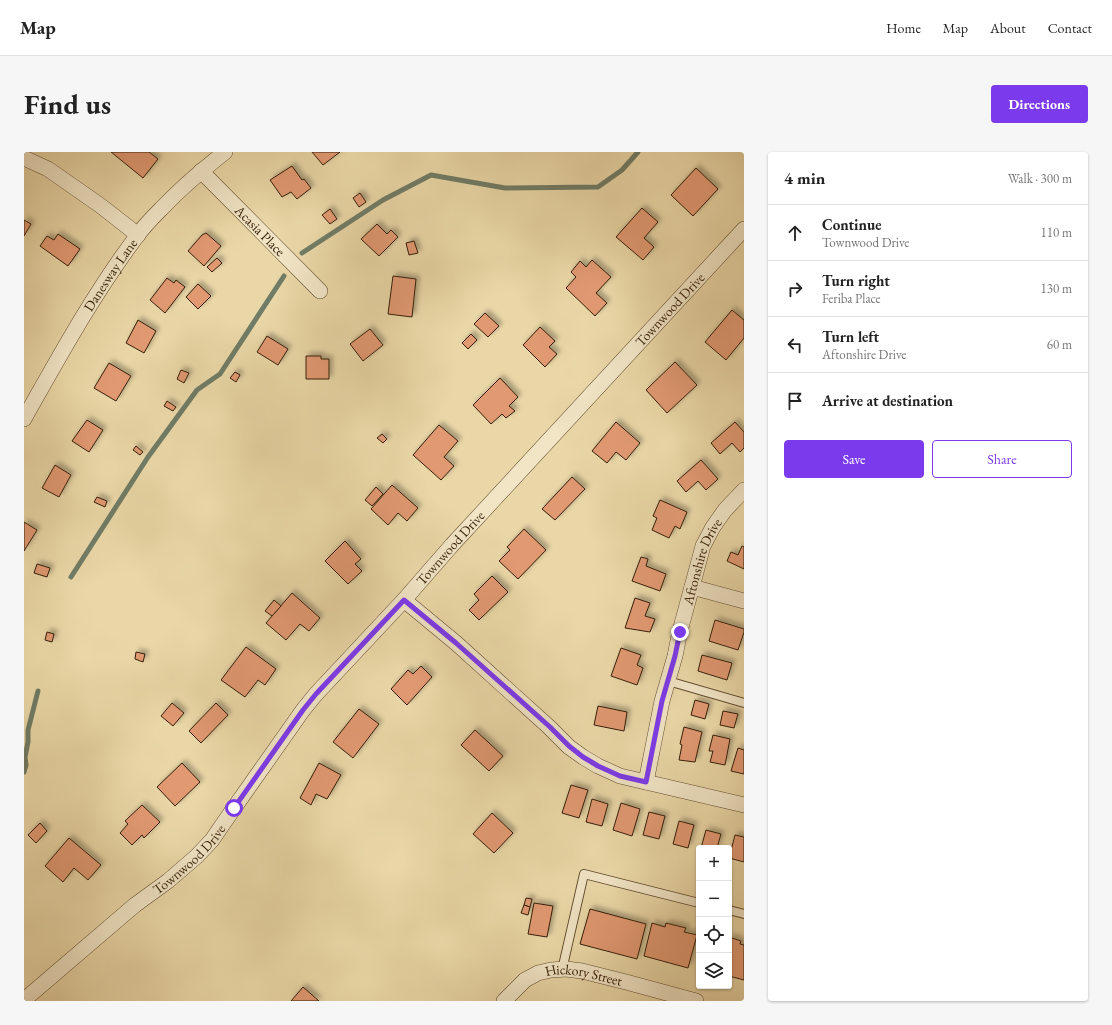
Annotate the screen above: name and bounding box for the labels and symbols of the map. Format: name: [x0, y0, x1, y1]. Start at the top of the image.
street label: Acasia Place: [230, 201, 290, 260]
street label: Danesway Lane: [79, 234, 141, 315]
street label: Townwood Drive: [631, 268, 709, 350]
street label: Townwood Drive: [412, 506, 489, 589]
street label: Aftonshire Drive: [678, 514, 726, 608]
route end: [671, 623, 689, 641]
route start: [225, 799, 243, 817]
street label: Townwood Drive: [149, 820, 229, 898]
street label: Hickory Street: [543, 960, 625, 990]

